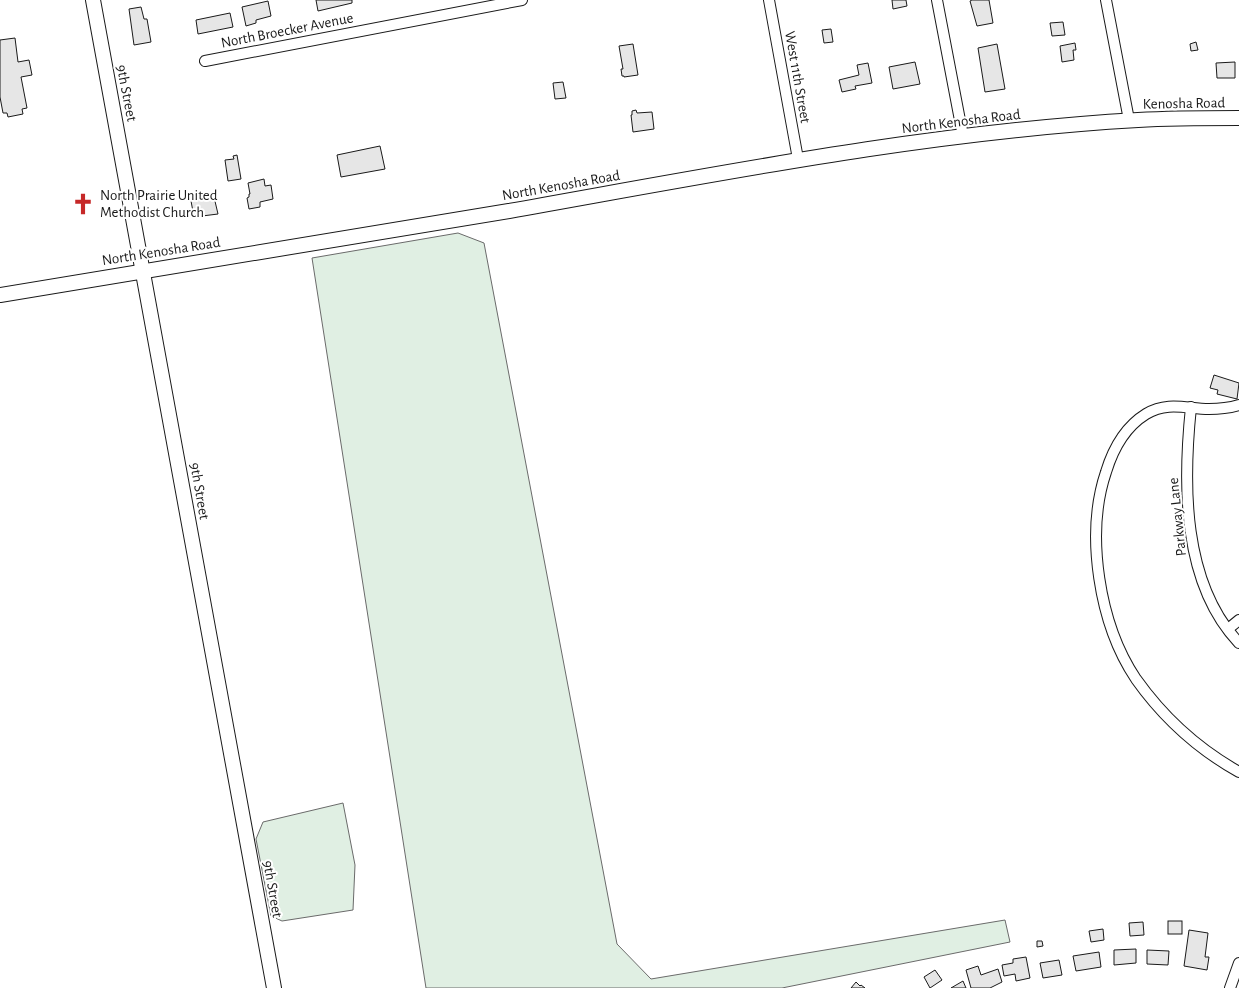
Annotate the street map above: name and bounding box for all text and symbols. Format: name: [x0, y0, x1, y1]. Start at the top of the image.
street label: North Broecker Avenue: [220, 10, 355, 51]
street label: West 11th Street: [782, 30, 813, 124]
street label: 9th Street: [114, 63, 139, 123]
street label: Kenosha Road: [1143, 95, 1226, 112]
street label: North Kenosha Road: [901, 107, 1022, 136]
street label: North Kenosha Road: [501, 168, 621, 203]
place label: North Prairie United Methodist Church: [100, 188, 218, 220]
church icon: North Prairie United Methodist Church: [70, 191, 96, 217]
street label: North Kenosha Road: [101, 235, 222, 268]
street label: 9th Street: [187, 462, 212, 521]
street label: Parkway Lane: [1166, 477, 1189, 557]
street label: 9th Street: [260, 860, 285, 919]

